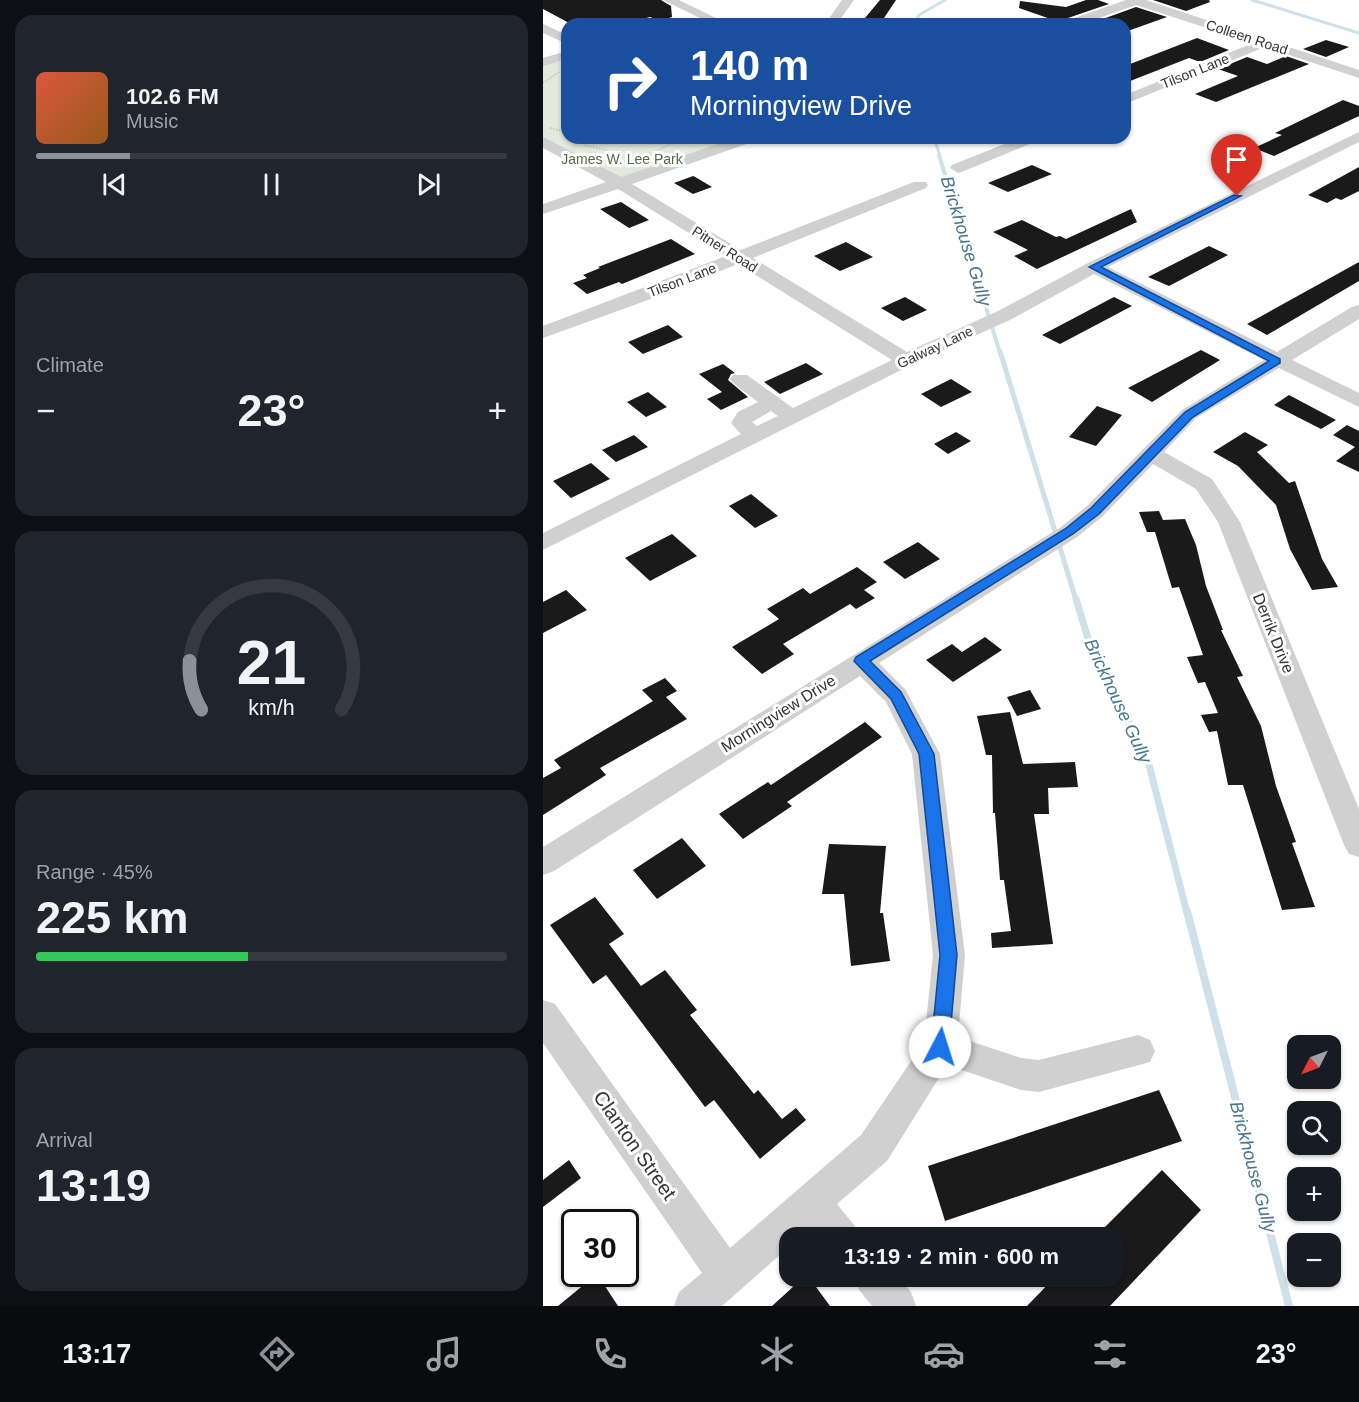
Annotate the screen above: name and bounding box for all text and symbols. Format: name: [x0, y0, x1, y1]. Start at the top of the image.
street label: Colleen Road: [1204, 16, 1290, 58]
icon: right: [591, 42, 669, 120]
text: 140 m: [690, 42, 809, 89]
street label: Tilson Lane: [1159, 50, 1232, 92]
text: 102.6 FM: [126, 84, 219, 109]
text: Morningview Drive: [690, 91, 912, 121]
text: Music: [126, 110, 178, 132]
pin: [1211, 134, 1262, 196]
icon: arrive: [1220, 143, 1253, 176]
park label: James W. Lee Park: [561, 151, 684, 167]
icon: previous: [98, 168, 131, 201]
icon: pause: [255, 168, 288, 201]
icon: next: [412, 168, 445, 201]
water label: Brickhouse Gully: [937, 173, 996, 309]
street label: Pitner Road: [689, 223, 761, 275]
street label: Tilson Lane: [646, 260, 719, 300]
street label: Galway Lane: [895, 322, 976, 372]
text: Climate: [36, 354, 104, 376]
text: 23°: [237, 385, 306, 436]
text: −: [36, 392, 55, 429]
text: +: [488, 392, 507, 429]
street label: Derrik Drive: [1250, 591, 1297, 676]
text: 21: [237, 628, 306, 697]
water label: Brickhouse Gully: [1080, 636, 1156, 767]
street label: Morningview Drive: [718, 671, 839, 755]
text: km/h: [248, 696, 295, 720]
text: Range · 45%: [36, 861, 153, 883]
text: 225 km: [36, 892, 189, 943]
position arrow: [908, 1015, 972, 1079]
north arrow: [1287, 1035, 1341, 1089]
map controls: [1287, 1035, 1341, 1287]
street label: Clanton Street: [589, 1086, 681, 1204]
water label: Brickhouse Gully: [1226, 1099, 1280, 1236]
button: search: [1287, 1101, 1341, 1155]
text: Arrival: [36, 1129, 93, 1151]
text: 13:19: [36, 1160, 151, 1211]
button: +: [1287, 1167, 1341, 1221]
speed limit sign: 30: [561, 1209, 639, 1287]
button: −: [1287, 1233, 1341, 1287]
text: 13:19 · 2 min · 600 m: [844, 1244, 1059, 1269]
icon: directions: [256, 1333, 298, 1375]
icon: music: [423, 1333, 465, 1375]
icon: phone: [589, 1333, 631, 1375]
icon: climate: [756, 1333, 798, 1375]
icon: car: [923, 1333, 965, 1375]
icon: filters: [1089, 1333, 1131, 1375]
text: 13:17: [62, 1339, 131, 1369]
text: 23°: [1256, 1339, 1297, 1369]

